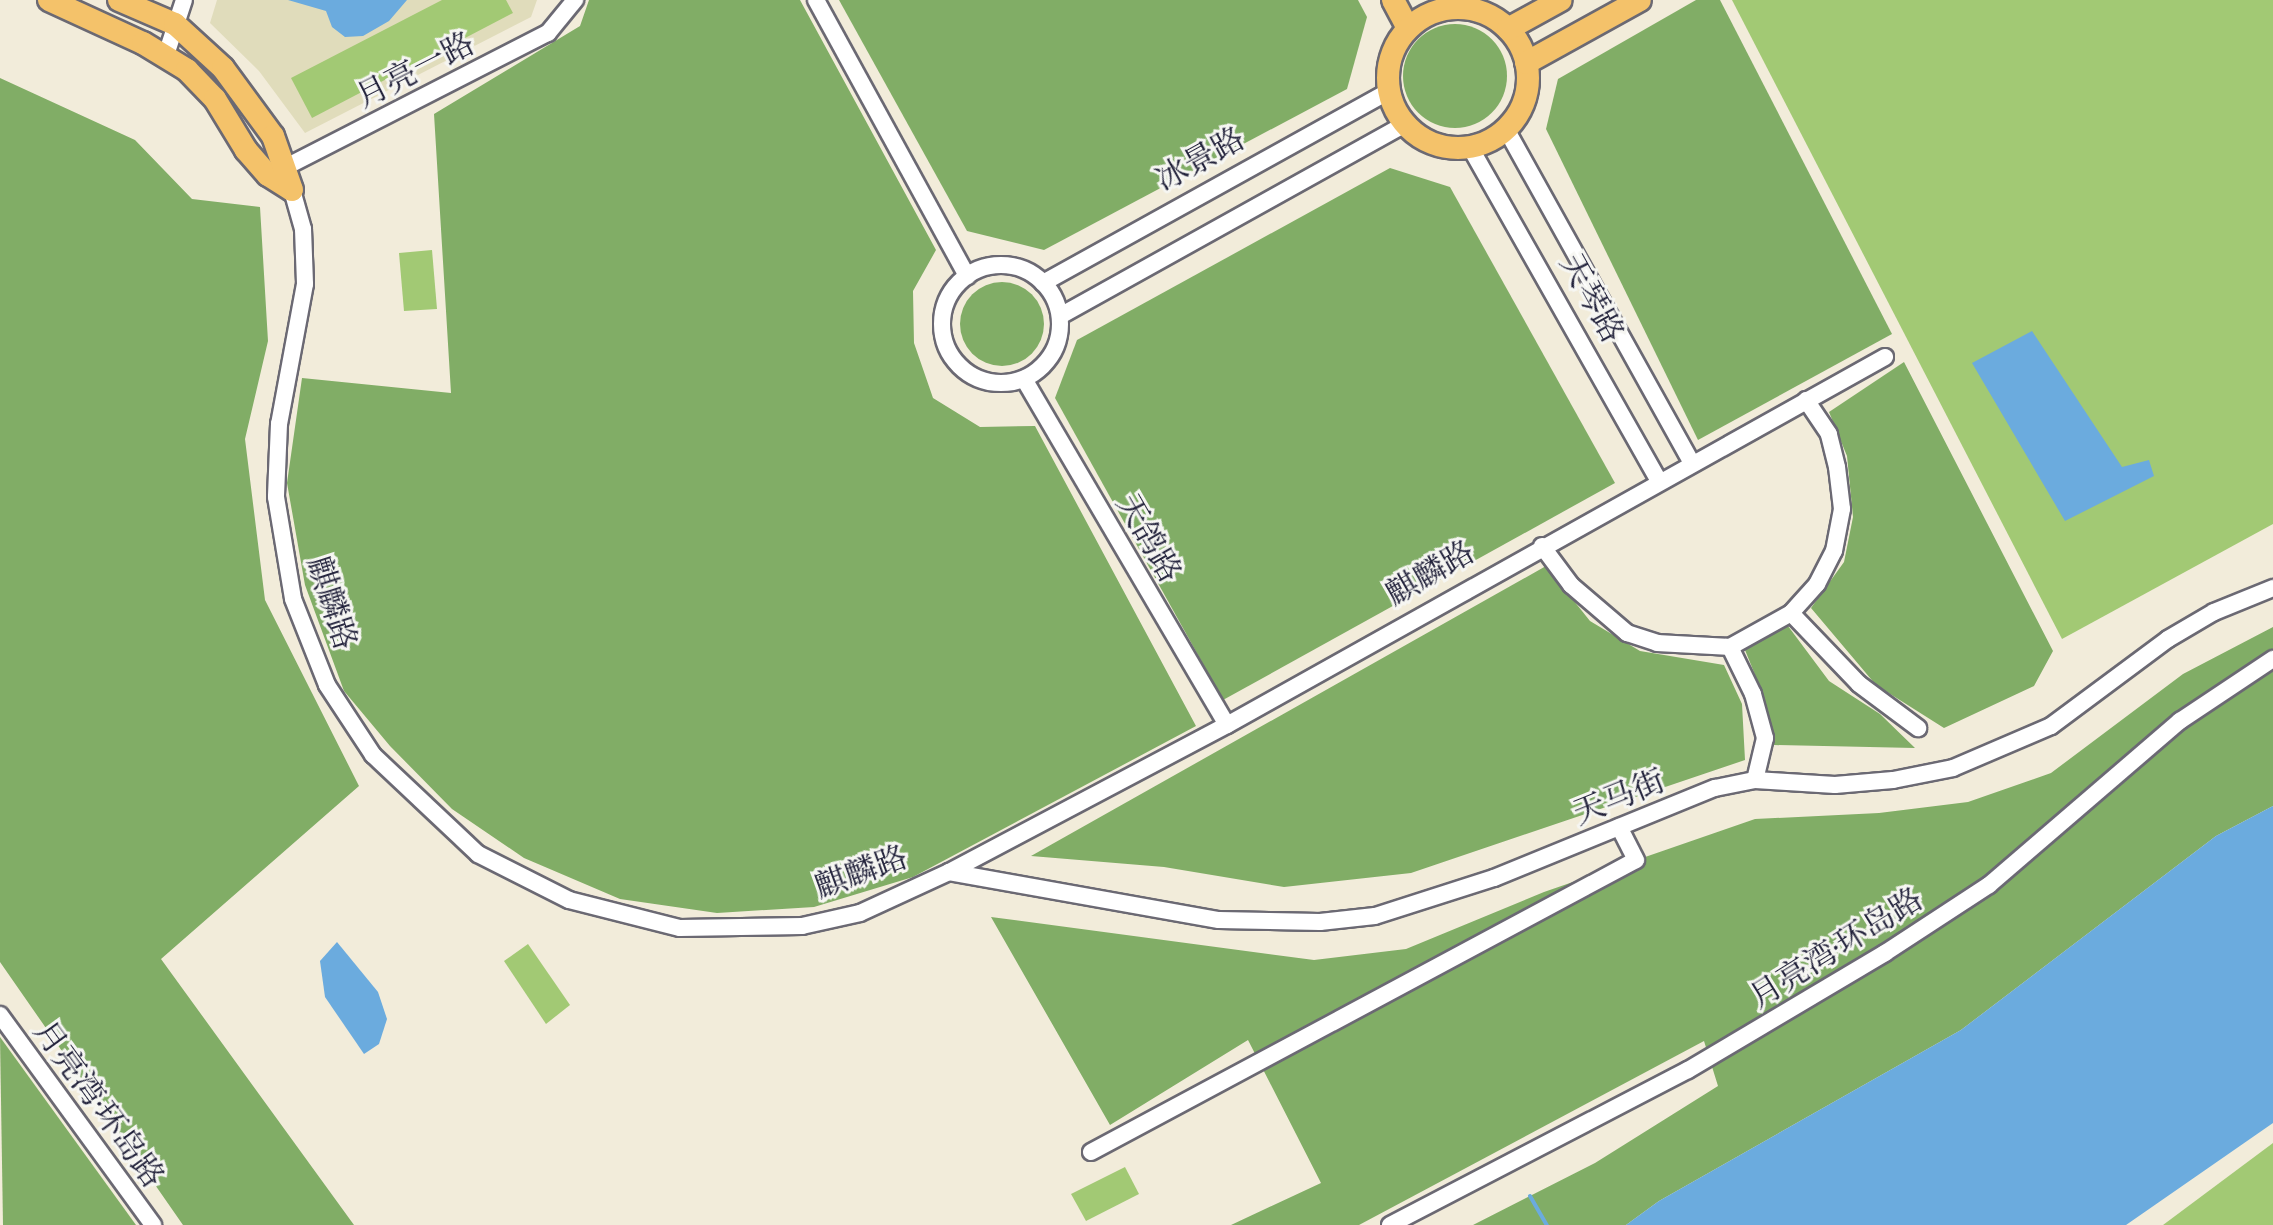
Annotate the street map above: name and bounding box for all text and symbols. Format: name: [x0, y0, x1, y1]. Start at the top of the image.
street label: 月亮一路: [349, 24, 481, 116]
street label: 冰景路: [1149, 119, 1251, 199]
street label: 天琴路: [1552, 247, 1632, 349]
street label: 天鸽路: [1108, 487, 1190, 589]
street label: 麒麟路: [1379, 532, 1481, 614]
street label: 麒麟路: [299, 551, 365, 655]
street label: 天马街: [1567, 761, 1671, 833]
street label: 麒麟路: [809, 838, 913, 906]
street label: 月亮湾·环岛路: [1742, 879, 1930, 1017]
street label: 月亮湾·环岛路: [25, 1013, 173, 1195]

